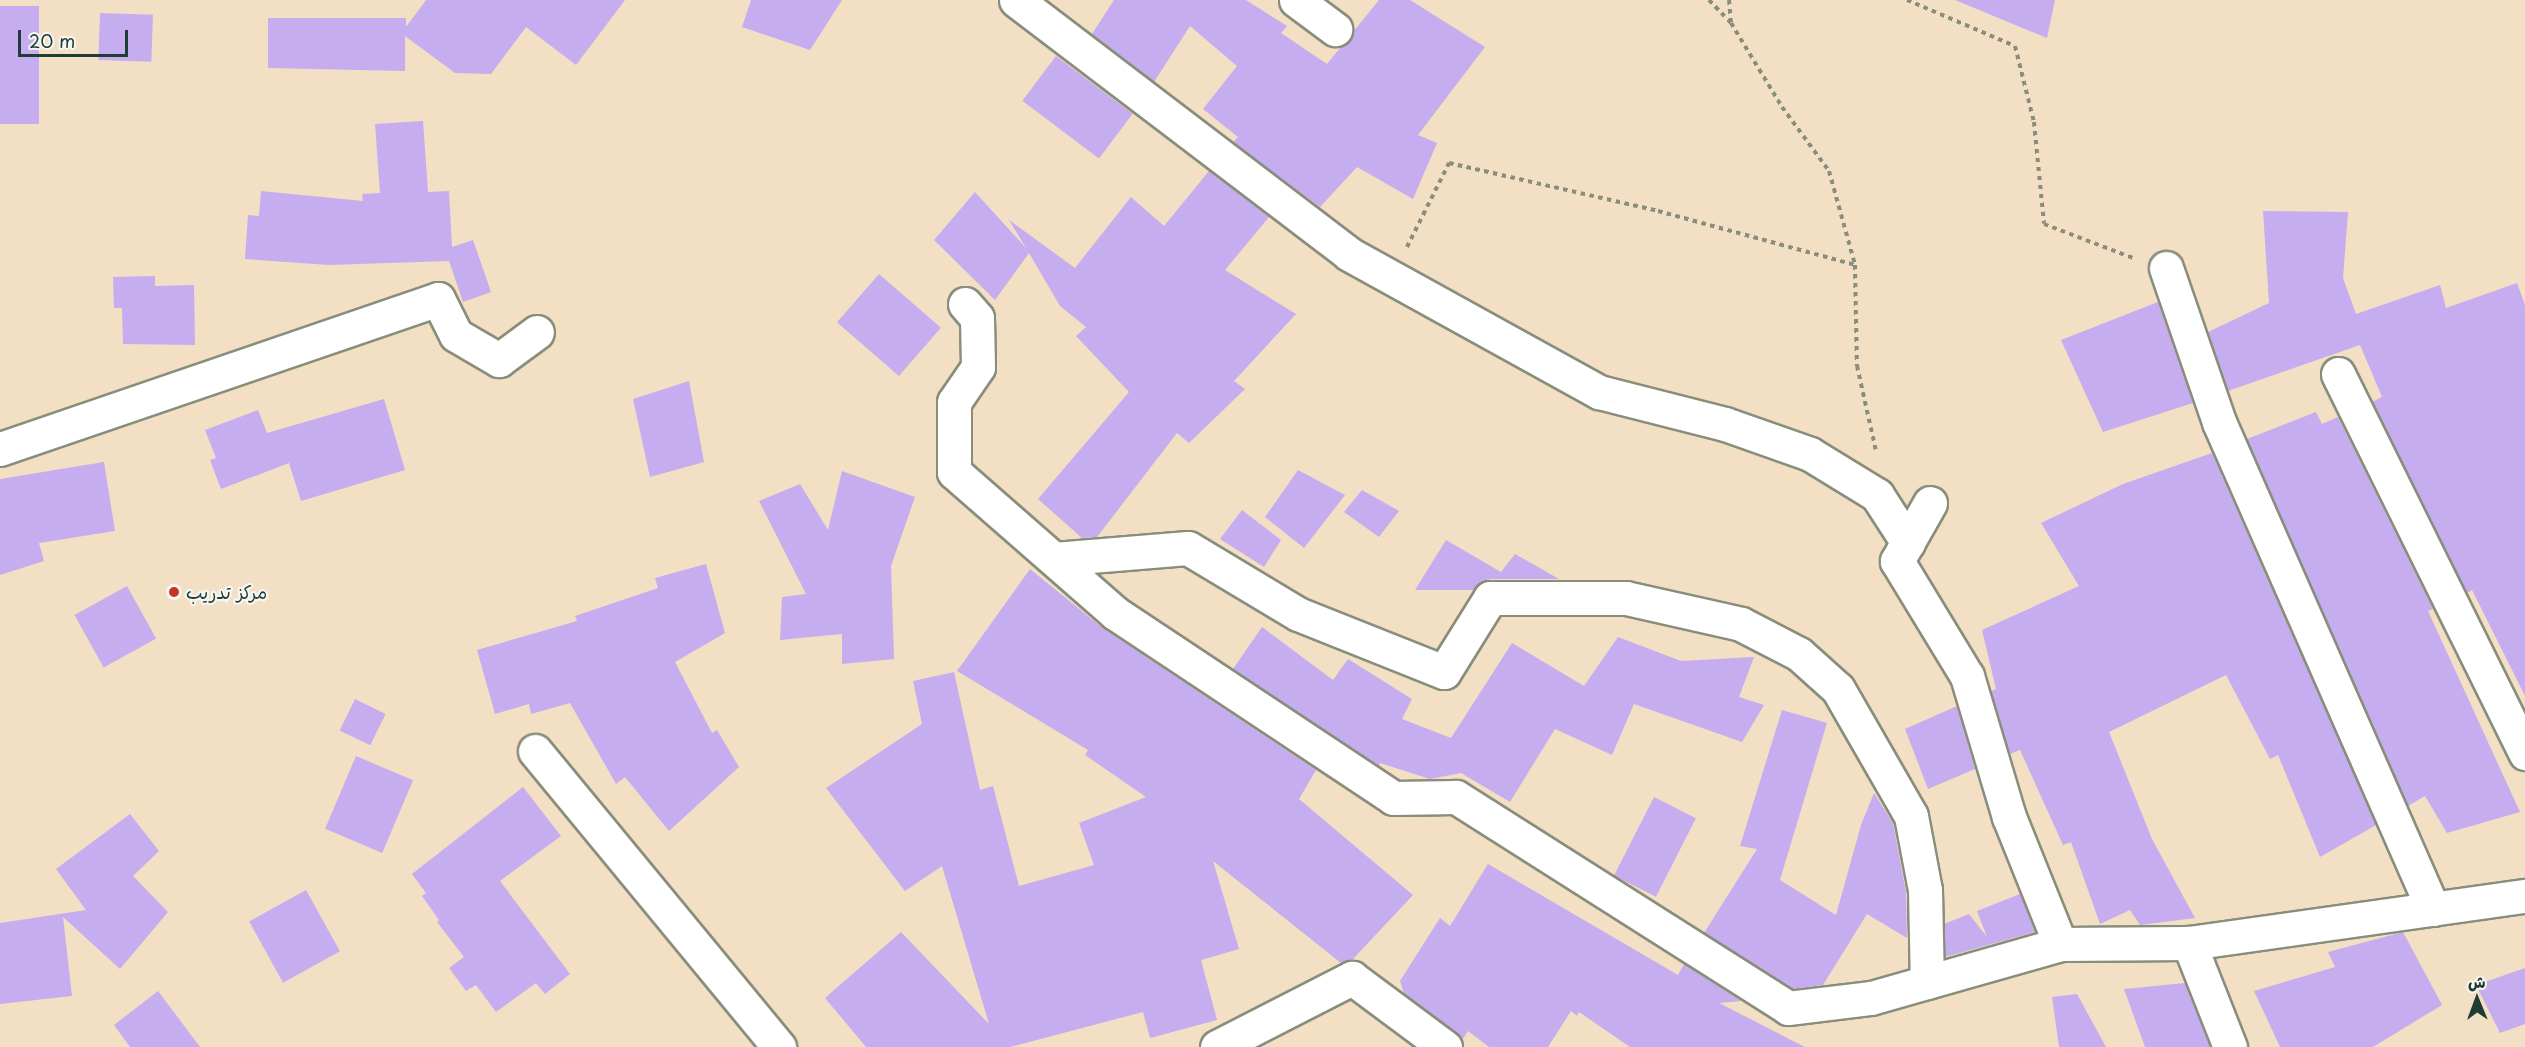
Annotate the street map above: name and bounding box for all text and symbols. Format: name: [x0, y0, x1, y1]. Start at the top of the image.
scale bar: [21, 18, 130, 56]
text: 20 m: [29, 27, 75, 54]
place label: مركز تدريب: [186, 581, 267, 603]
marker: مركز تدريب: [167, 585, 181, 599]
north arrow: [2447, 969, 2507, 1029]
text: ش: [2468, 969, 2486, 993]

